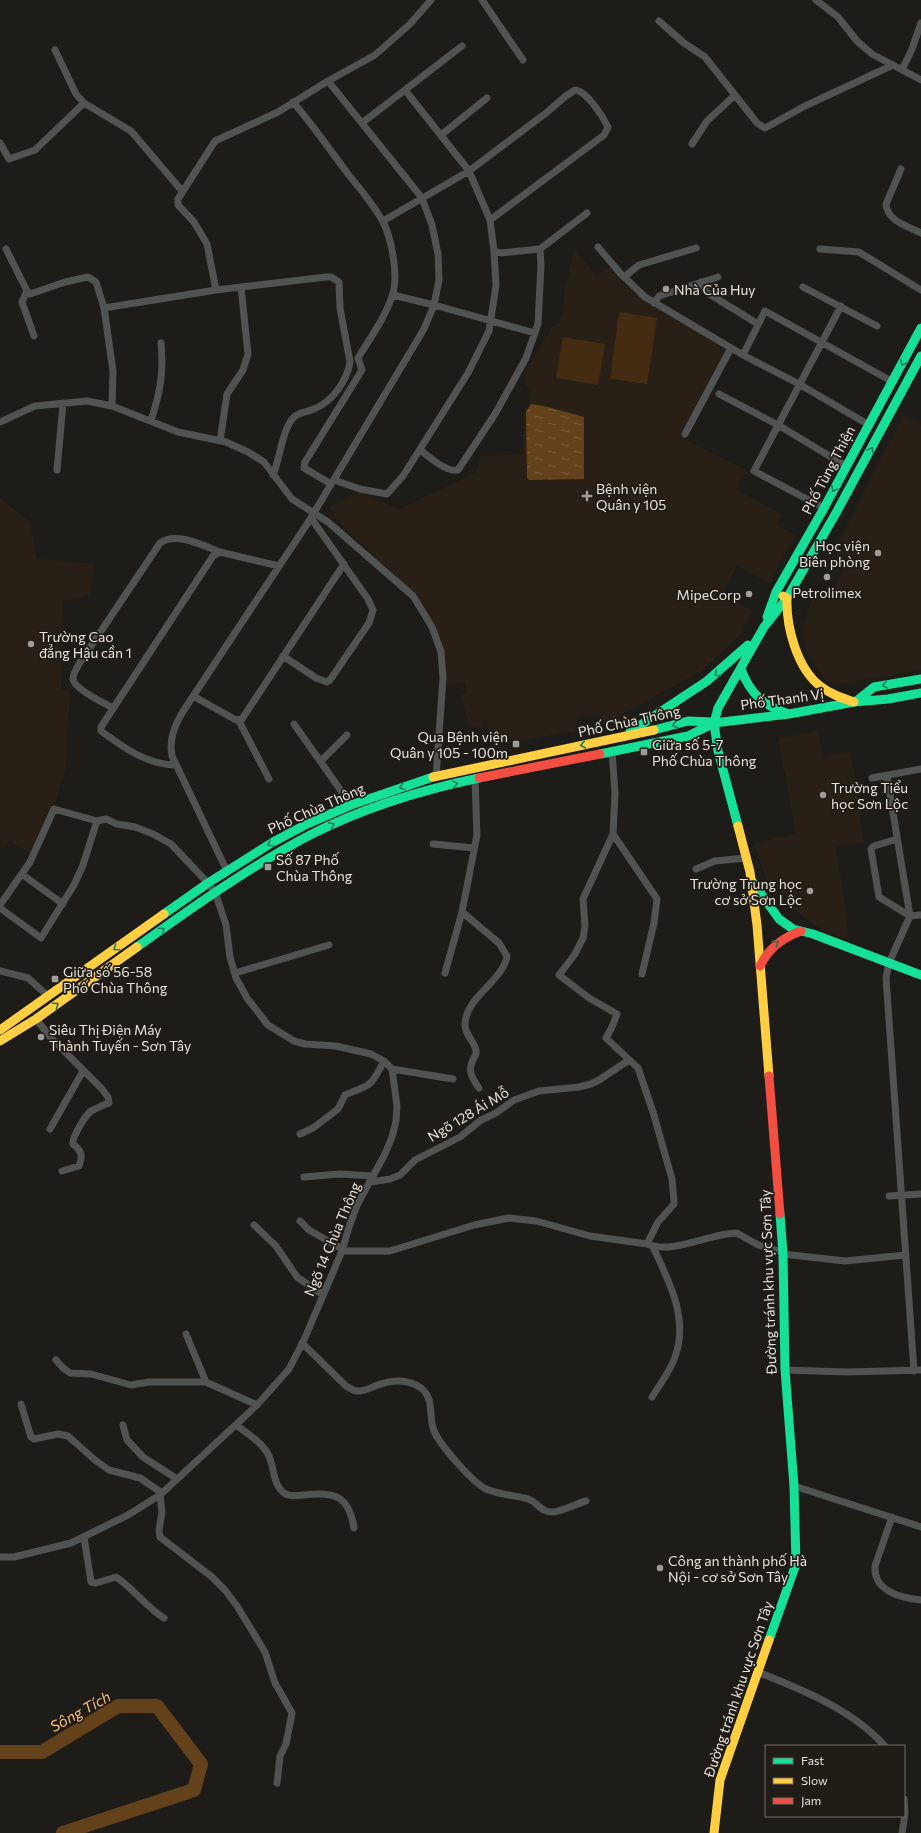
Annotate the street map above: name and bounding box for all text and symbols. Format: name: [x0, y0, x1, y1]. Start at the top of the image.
place label: Nhà Của Huy: [674, 281, 756, 298]
marker: Nhà Của Huy: [661, 284, 671, 294]
one-way arrow: [900, 358, 908, 366]
street label: Phố Tùng Thiện: [798, 423, 858, 517]
one-way arrow: [866, 447, 873, 454]
place label: Bệnh viện Quân y 105: [596, 480, 666, 513]
one-way arrow: [831, 485, 839, 492]
marker: Bệnh viện Quân y 105: [581, 490, 593, 502]
place label: Học viện Biên phòng: [799, 537, 870, 570]
marker: Học viện Biên phòng: [873, 548, 883, 558]
marker: Petrolimex: [822, 572, 832, 582]
place label: Petrolimex: [792, 584, 862, 601]
place label: MipeCorp: [677, 586, 741, 603]
marker: MipeCorp: [744, 589, 754, 599]
place label: Trường Cao đẳng Hậu cần 1: [39, 628, 132, 661]
marker: Trường Cao đẳng Hậu cần 1: [26, 639, 36, 649]
one-way arrow: [715, 670, 722, 677]
one-way arrow: [882, 680, 888, 689]
street label: Phố Thanh Vị: [739, 685, 825, 713]
street label: Phố Chùa Thông: [576, 702, 682, 740]
one-way arrow: [672, 720, 679, 729]
place label: Qua Bệnh viện Quân y 105 - 100m: [390, 728, 508, 761]
place label: Giữa số 5-7 Phố Chùa Thông: [652, 736, 757, 769]
marker: Qua Bệnh viện Quân y 105 - 100m: [511, 739, 521, 749]
one-way arrow: [580, 741, 586, 749]
marker: Giữa số 5-7 Phố Chùa Thông: [639, 747, 649, 757]
street label: Phố Chùa Thông: [265, 779, 367, 837]
place label: Trường Tiểu học Sơn Lộc: [831, 779, 908, 812]
one-way arrow: [452, 780, 458, 788]
one-way arrow: [399, 782, 406, 791]
marker: Trường Tiểu học Sơn Lộc: [818, 790, 828, 800]
one-way arrow: [328, 822, 336, 830]
one-way arrow: [267, 839, 274, 847]
place label: Số 87 Phố Chùa Thông: [276, 851, 353, 884]
marker: Số 87 Phố Chùa Thông: [263, 862, 273, 872]
place label: Trường Trung học cơ sở Sơn Lộc: [690, 875, 802, 908]
marker: Trường Trung học cơ sở Sơn Lộc: [805, 886, 815, 896]
one-way arrow: [158, 927, 165, 935]
one-way arrow: [772, 940, 779, 948]
one-way arrow: [113, 943, 120, 951]
place label: Giữa số 56-58 Phố Chùa Thông: [63, 963, 168, 996]
marker: Giữa số 56-58 Phố Chùa Thông: [50, 974, 60, 984]
one-way arrow: [52, 1002, 59, 1010]
place label: Siêu Thị Điện Máy Thành Tuyến - Sơn Tây: [49, 1021, 191, 1054]
marker: Siêu Thị Điện Máy Thành Tuyến - Sơn Tây: [36, 1032, 46, 1042]
street label: Ngõ 128 Ái Mỗ: [424, 1083, 512, 1145]
street label: Ngõ 14 Chùa Thông: [300, 1179, 364, 1299]
street label: Đường tránh khu vực Sơn Tây: [756, 1189, 780, 1376]
place label: Công an thành phố Hà Nội - cơ sở Sơn Tây: [668, 1552, 807, 1585]
marker: Công an thành phố Hà Nội - cơ sở Sơn Tây: [655, 1563, 665, 1573]
street label: Đường tránh khu vực Sơn Tây: [699, 1599, 776, 1780]
water label: Sông Tích: [46, 1687, 114, 1735]
legend: [765, 1745, 905, 1817]
text: Fast: [801, 1753, 824, 1767]
text: Slow: [801, 1773, 828, 1787]
text: Jam: [801, 1793, 821, 1808]

